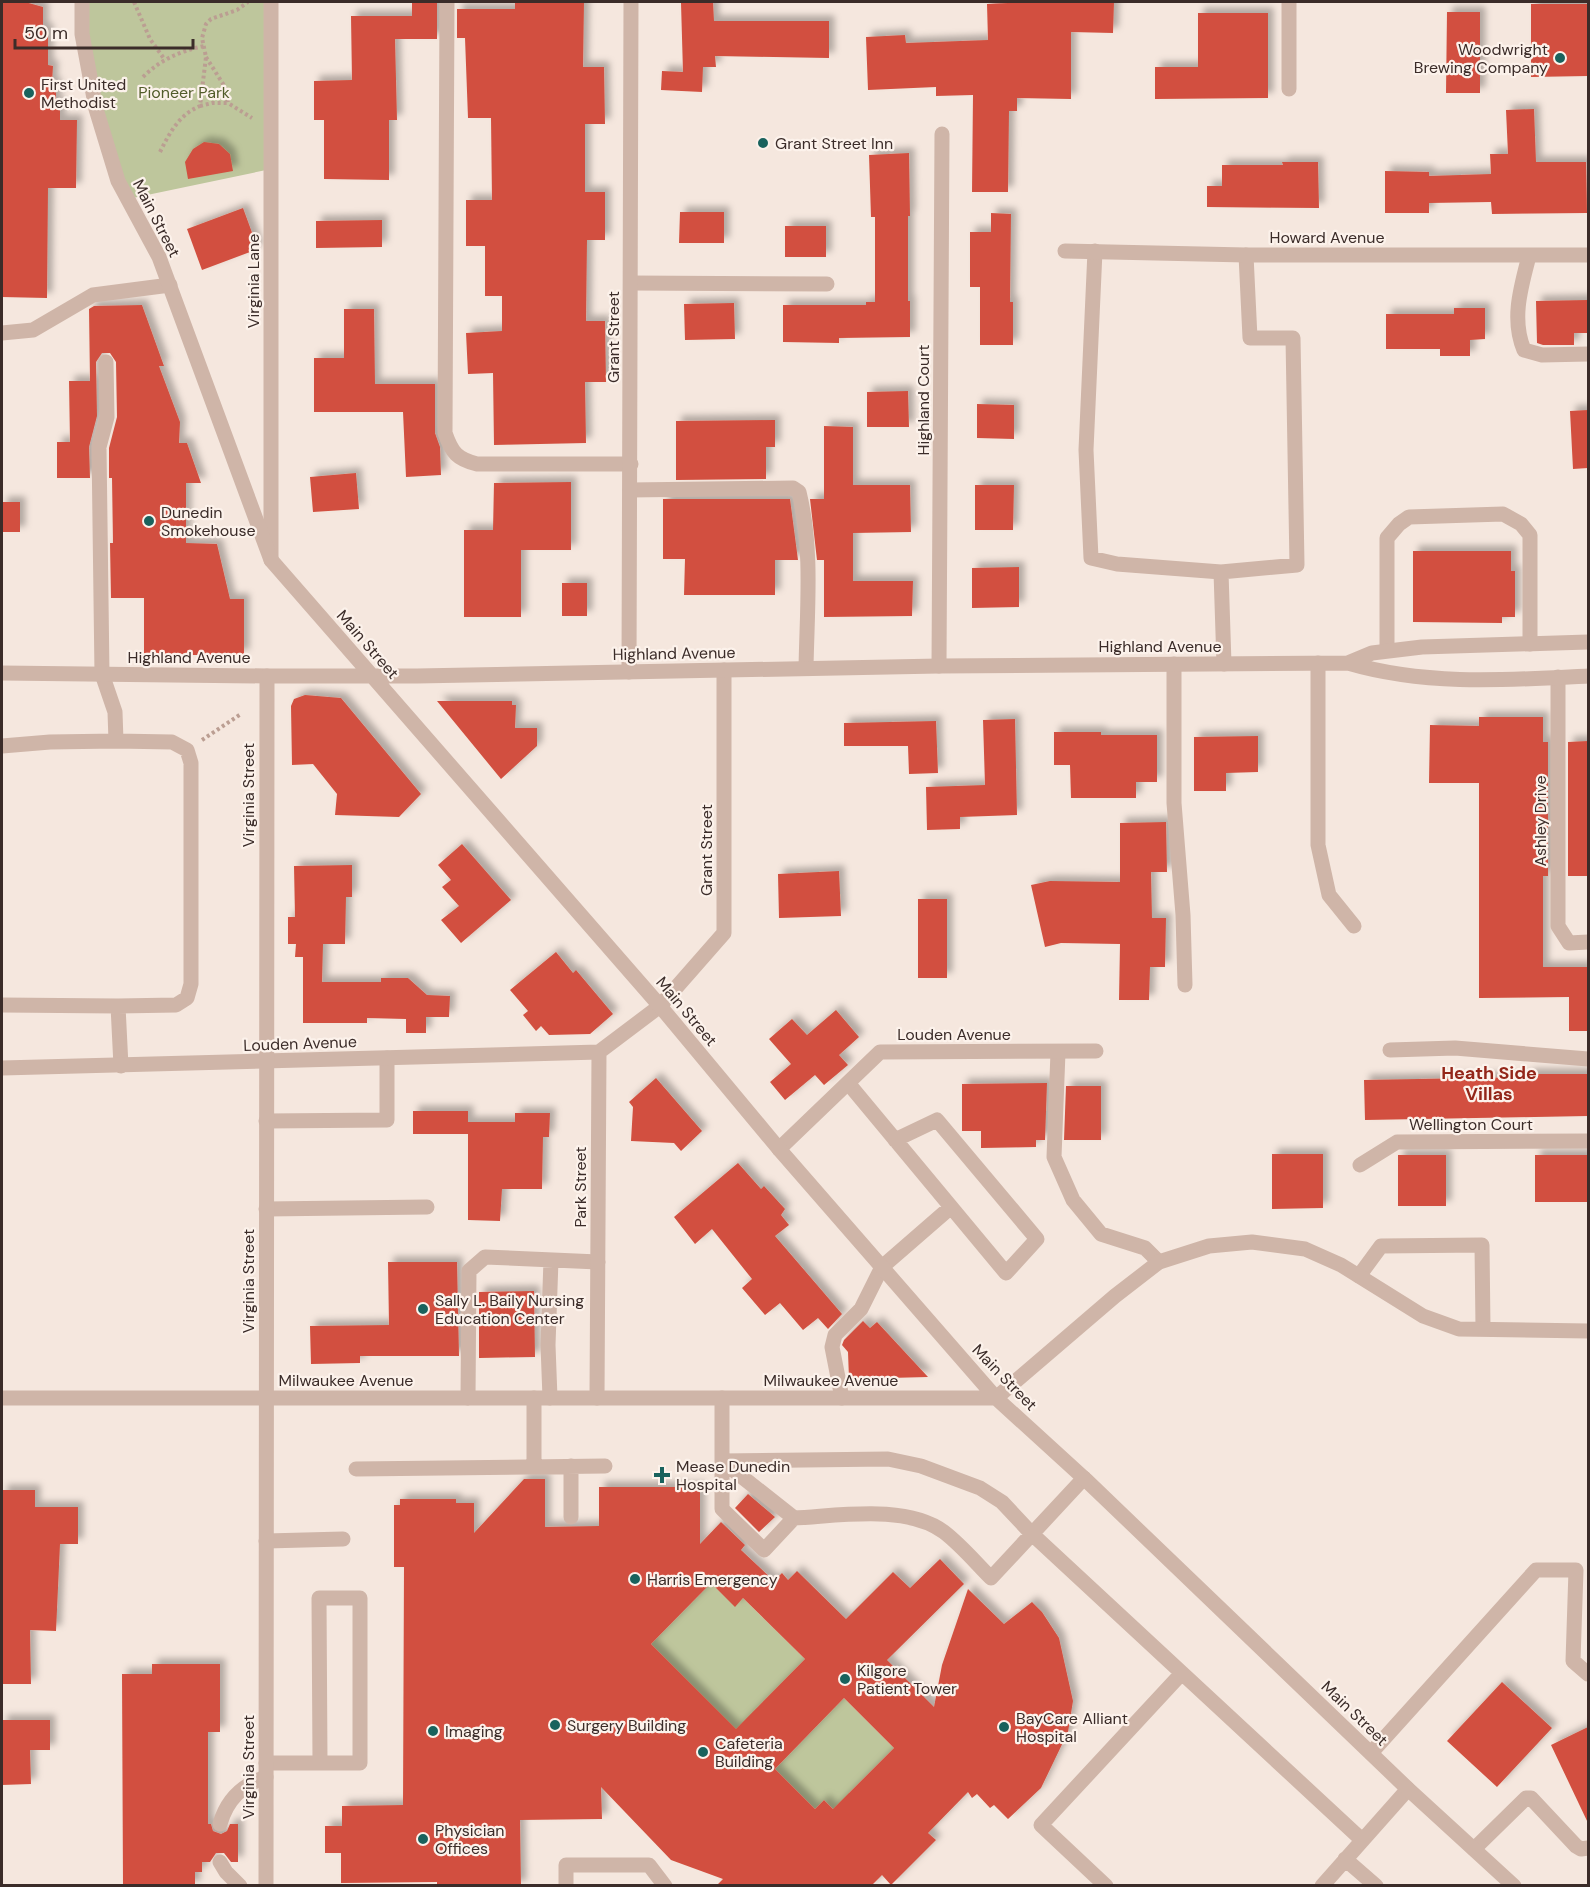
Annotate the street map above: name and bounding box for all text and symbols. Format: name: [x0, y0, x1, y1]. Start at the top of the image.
scale bar: [15, 12, 194, 50]
text: 50 m: [24, 21, 68, 45]
place label: Woodwright Brewing Company: [1414, 39, 1548, 78]
marker: Woodwright Brewing Company: [1553, 51, 1567, 65]
place label: First United Methodist: [41, 74, 126, 113]
park label: Pioneer Park: [138, 82, 230, 103]
marker: First United Methodist: [22, 86, 36, 100]
place label: Grant Street Inn: [775, 133, 893, 154]
marker: Grant Street Inn: [756, 136, 770, 150]
street label: Main Street: [128, 176, 185, 261]
street label: Howard Avenue: [1270, 227, 1384, 248]
street label: Virginia Lane: [243, 234, 264, 328]
street label: Grant Street: [603, 291, 624, 383]
street label: Highland Court: [913, 345, 934, 455]
place label: Dunedin Smokehouse: [161, 502, 256, 541]
marker: Dunedin Smokehouse: [142, 514, 156, 528]
street label: Main Street: [332, 605, 403, 683]
street label: Highland Avenue: [1099, 636, 1221, 657]
street label: Highland Avenue: [612, 642, 736, 665]
street label: Highland Avenue: [128, 647, 250, 668]
street label: Virginia Street: [238, 743, 259, 847]
street label: Ashley Drive: [1530, 775, 1551, 867]
street label: Grant Street: [696, 804, 717, 896]
street label: Main Street: [651, 972, 722, 1051]
street label: Louden Avenue: [897, 1024, 1011, 1045]
street label: Louden Avenue: [243, 1031, 357, 1056]
district label: Heath Side Villas: [1441, 1061, 1537, 1106]
street label: Wellington Court: [1409, 1114, 1533, 1135]
street label: Park Street: [570, 1146, 591, 1228]
street label: Virginia Street: [238, 1229, 259, 1333]
place label: Sally L. Baily Nursing Education Center: [435, 1290, 584, 1329]
marker: Sally L. Baily Nursing Education Center: [416, 1302, 430, 1316]
street label: Main Street: [968, 1340, 1042, 1415]
street label: Milwaukee Avenue: [279, 1370, 413, 1391]
street label: Milwaukee Avenue: [764, 1370, 898, 1391]
place label: Mease Dunedin Hospital: [676, 1456, 790, 1495]
marker: Mease Dunedin Hospital: [653, 1466, 671, 1484]
place label: Harris Emergency: [647, 1569, 778, 1590]
marker: Harris Emergency: [628, 1572, 642, 1586]
place label: Kilgore Patient Tower: [857, 1660, 957, 1699]
marker: Kilgore Patient Tower: [838, 1672, 852, 1686]
street label: Main Street: [1317, 1676, 1392, 1750]
place label: BayCare Alliant Hospital: [1016, 1708, 1128, 1747]
street label: Virginia Street: [238, 1715, 259, 1819]
place label: Surgery Building: [567, 1715, 686, 1736]
marker: Surgery Building: [548, 1718, 562, 1732]
marker: BayCare Alliant Hospital: [997, 1720, 1011, 1734]
place label: Imaging: [445, 1721, 503, 1742]
marker: Imaging: [426, 1724, 440, 1738]
place label: Cafeteria Building: [715, 1733, 783, 1772]
marker: Cafeteria Building: [696, 1745, 710, 1759]
place label: Physician Offices: [435, 1820, 504, 1859]
marker: Physician Offices: [416, 1832, 430, 1846]

